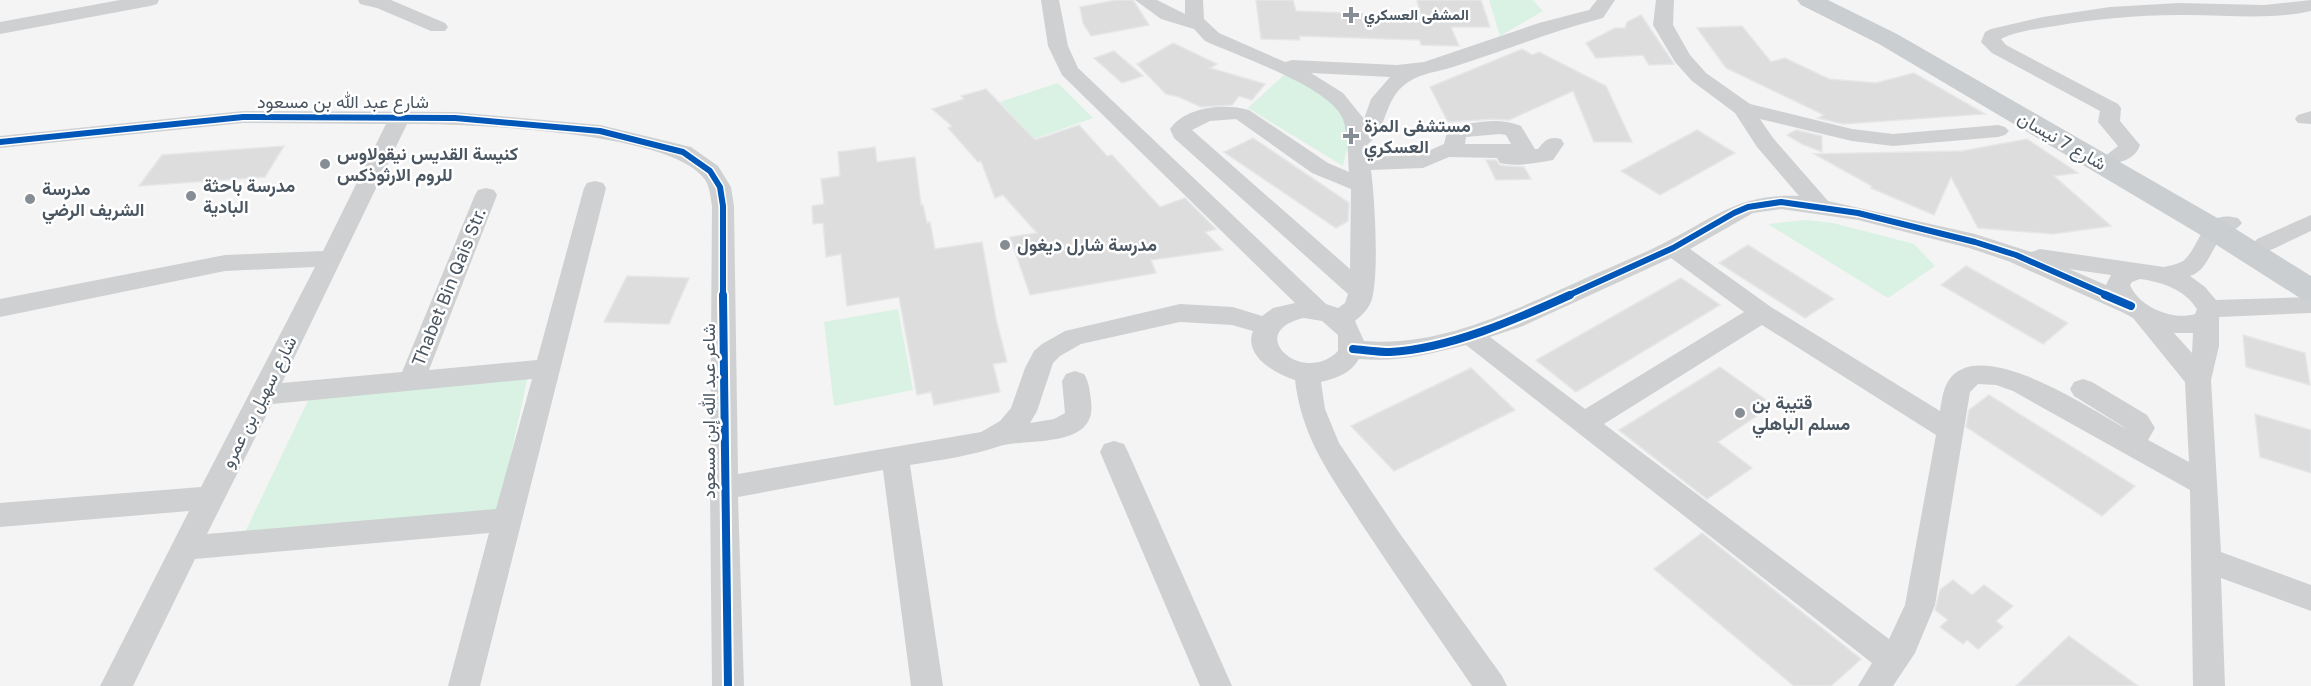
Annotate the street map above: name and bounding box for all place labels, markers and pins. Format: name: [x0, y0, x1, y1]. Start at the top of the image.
place label: المشفى العسكري: [1364, 5, 1469, 28]
marker: المشفى العسكري: [1342, 6, 1360, 24]
place label: مستشفى المزة العسكري: [1364, 114, 1471, 162]
marker: مستشفى المزة العسكري: [1342, 127, 1360, 145]
place label: كنيسة القديس نيقولاوس للروم الارثوذكس: [337, 142, 518, 187]
marker: كنيسة القديس نيقولاوس للروم الارثوذكس: [318, 157, 332, 171]
place label: مدرسة باحثة البادية: [203, 174, 295, 218]
place label: مدرسة الشريف الرضي: [42, 177, 145, 225]
marker: مدرسة باحثة البادية: [184, 189, 198, 203]
marker: مدرسة الشريف الرضي: [23, 192, 37, 206]
place label: مدرسة شارل ديغول: [1017, 233, 1157, 256]
marker: مدرسة شارل ديغول: [998, 238, 1012, 252]
place label: قتيبة بن مسلم الباهلي: [1752, 391, 1851, 439]
marker: قتيبة بن مسلم الباهلي: [1733, 406, 1747, 420]

